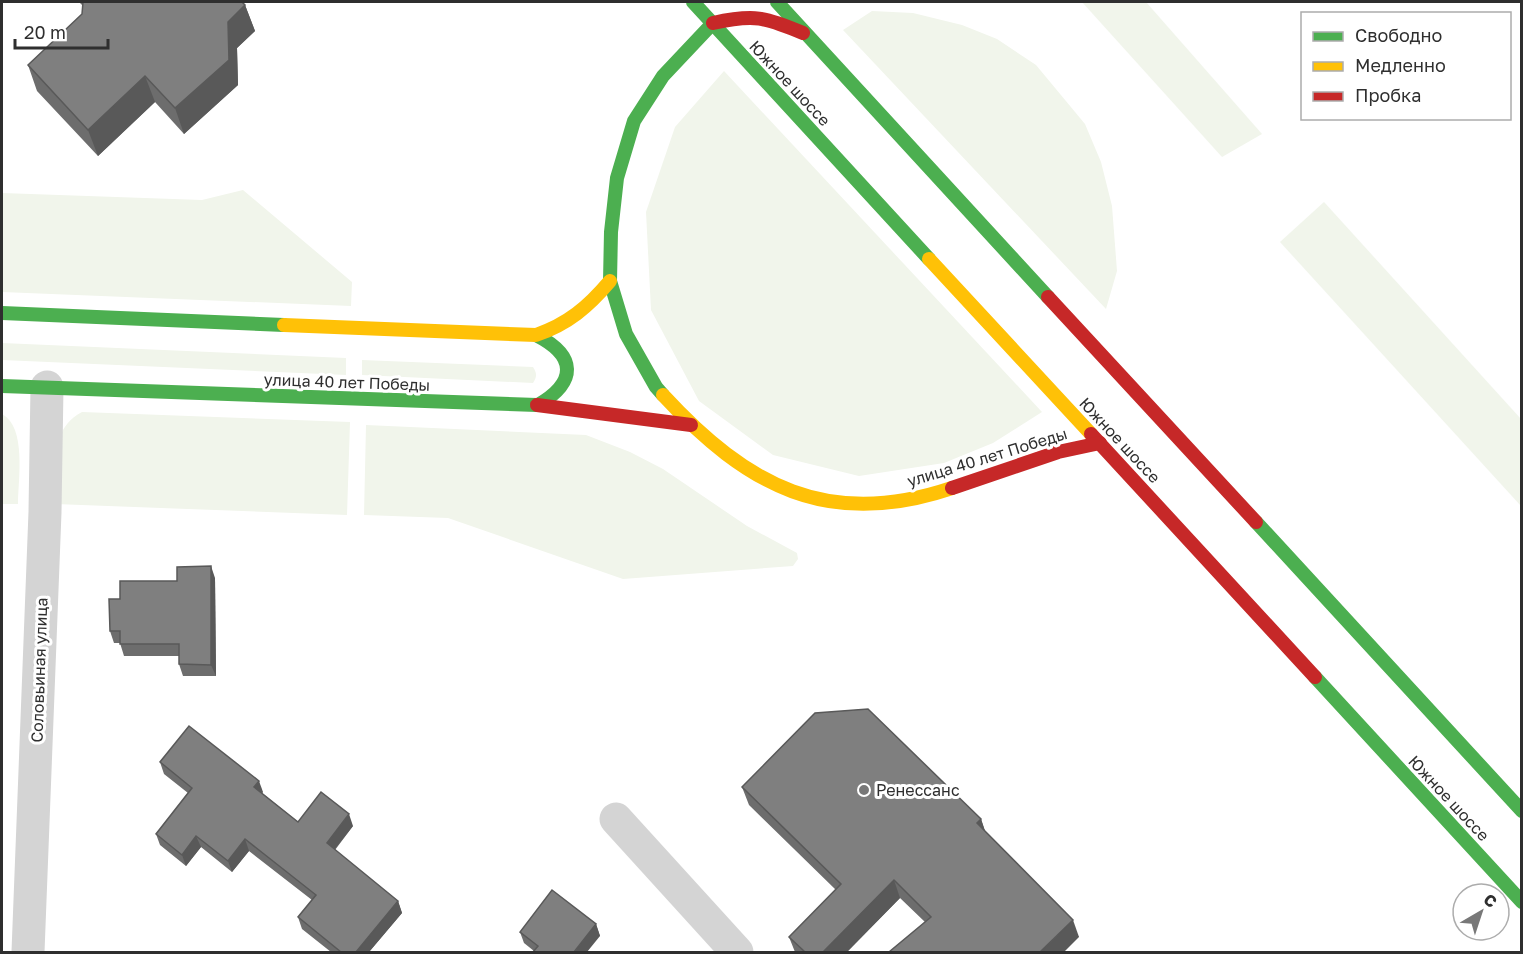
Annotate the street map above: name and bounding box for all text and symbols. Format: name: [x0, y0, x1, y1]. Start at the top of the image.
scale bar: [15, 12, 108, 50]
legend: [1301, 12, 1511, 120]
text: 20 m: [24, 21, 66, 43]
text: Свободно: [1355, 24, 1442, 46]
street label: Южное шоссе: [745, 36, 835, 130]
text: Медленно: [1355, 54, 1446, 76]
text: Пробка: [1355, 84, 1421, 106]
street label: улица 40 лет Победы: [263, 369, 431, 395]
street label: Южное шоссе: [1075, 393, 1165, 487]
street label: улица 40 лет Победы: [904, 423, 1070, 491]
street label: Соловьиная улица: [26, 597, 52, 743]
street label: Южное шоссе: [1404, 751, 1494, 845]
place label: Ренессанс: [876, 780, 960, 800]
marker: Ренессанс: [857, 783, 871, 797]
north arrow: [1451, 882, 1511, 942]
text: С: [1480, 889, 1501, 912]

